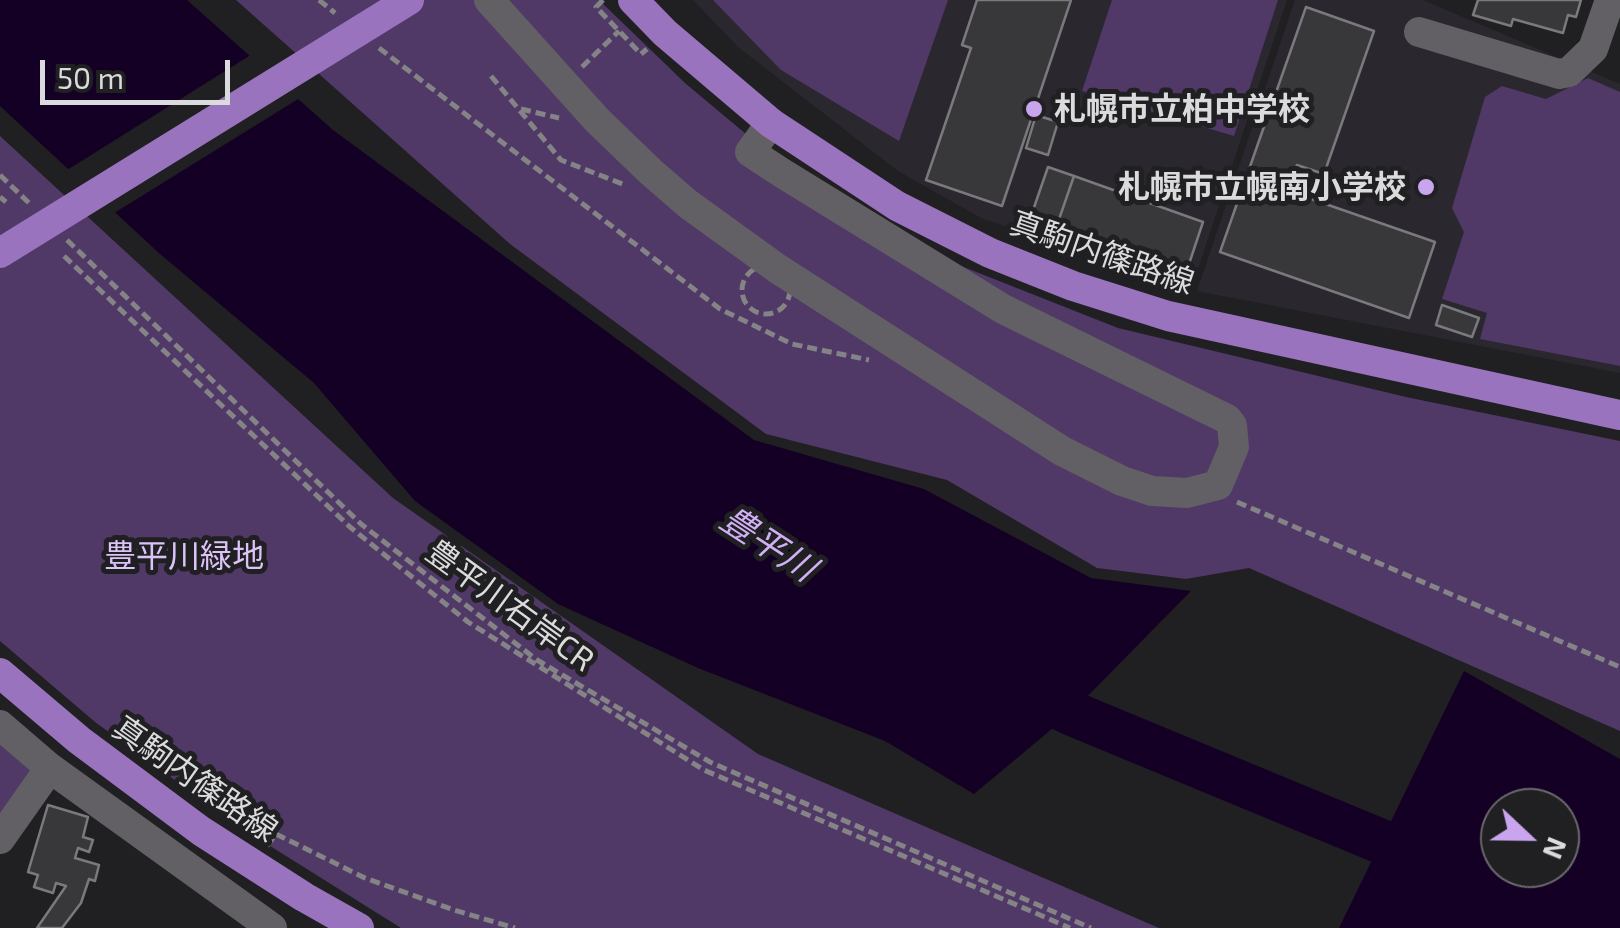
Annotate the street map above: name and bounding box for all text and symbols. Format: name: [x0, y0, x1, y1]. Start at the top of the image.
scale bar: [45, 40, 235, 102]
text: 50 m: [57, 59, 124, 95]
place label: 札幌市立柏中学校: [1054, 90, 1310, 128]
marker: 札幌市立柏中学校: [1023, 98, 1045, 120]
place label: 札幌市立幌南小学校: [1118, 168, 1406, 206]
marker: 札幌市立幌南小学校: [1415, 176, 1437, 198]
street label: 真駒内篠路線: [1005, 204, 1199, 302]
water label: 豊平川: [713, 498, 823, 590]
street label: 豊平川右岸CR: [419, 532, 601, 680]
park label: 豊平川緑地: [104, 537, 264, 575]
street label: 真駒内篠路線: [105, 708, 285, 850]
north arrow: [1480, 788, 1580, 888]
text: N: [1536, 833, 1576, 864]

